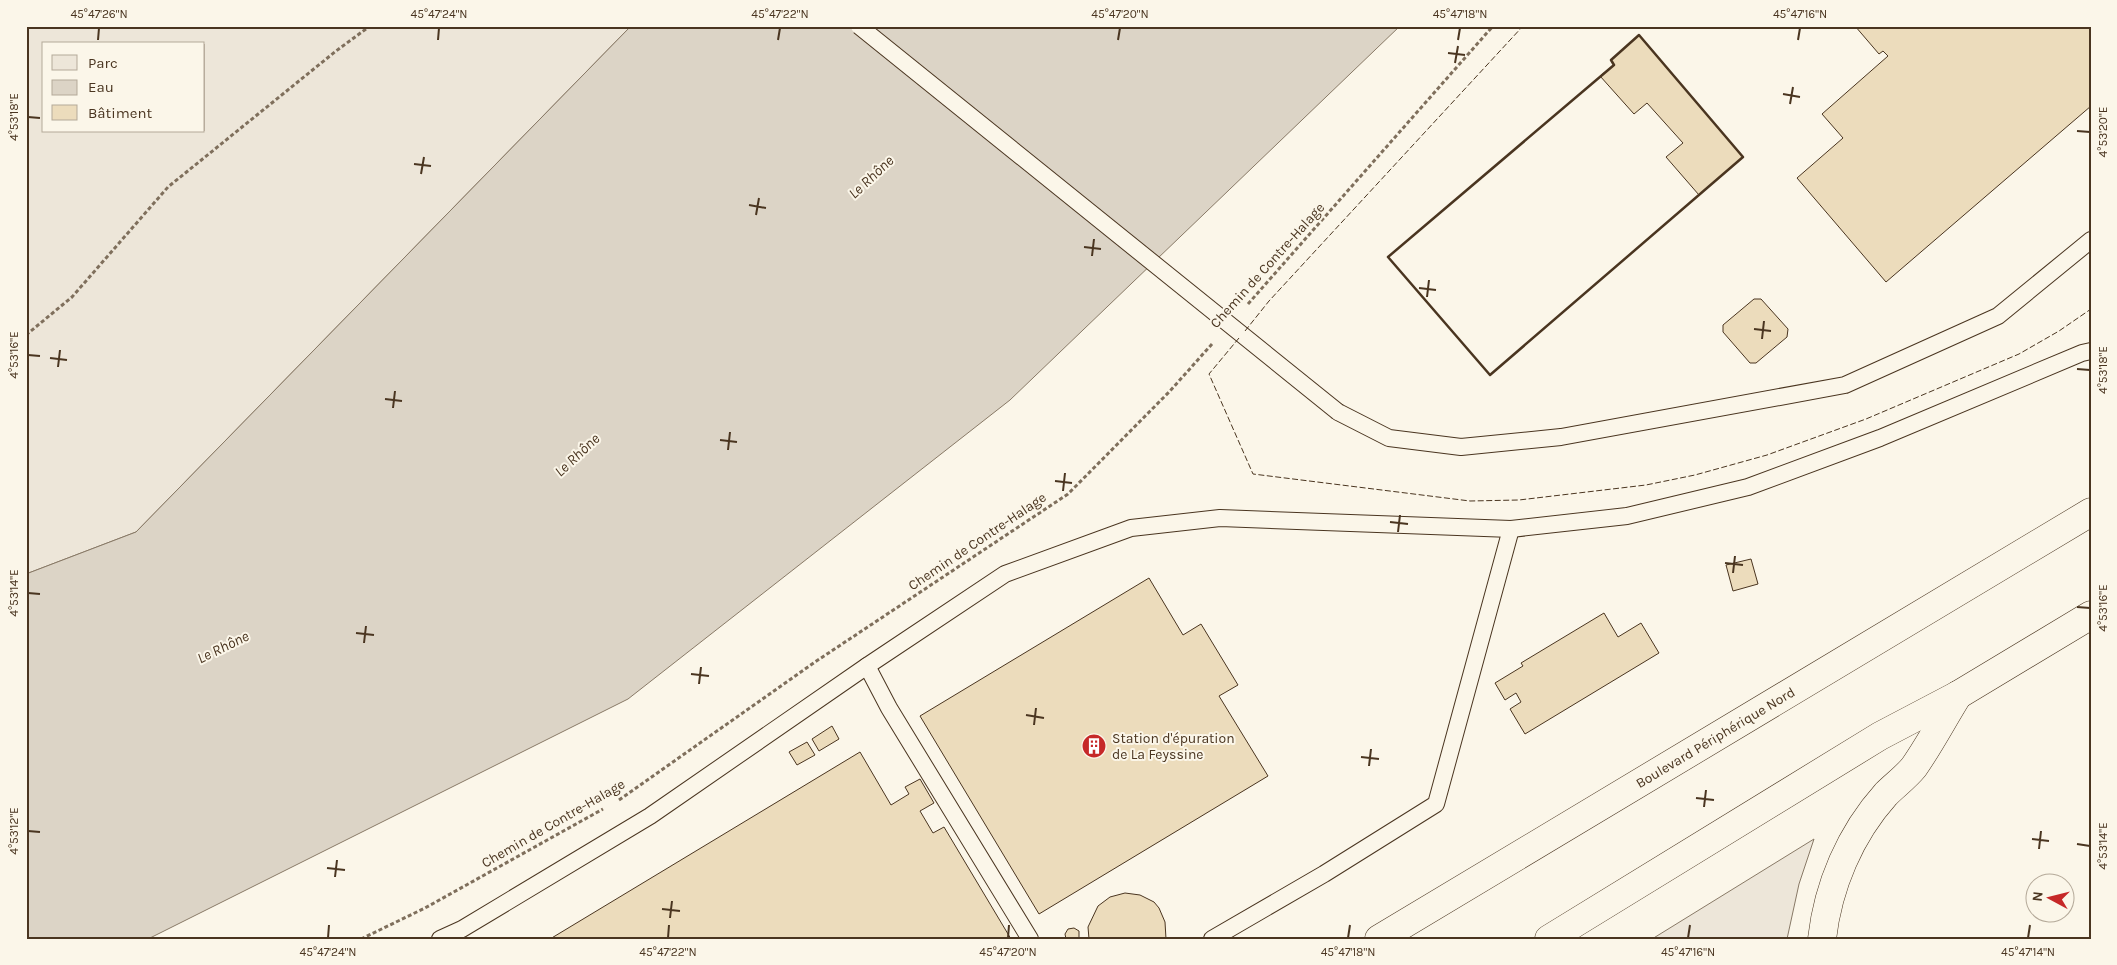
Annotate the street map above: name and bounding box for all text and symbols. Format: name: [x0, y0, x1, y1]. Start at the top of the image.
text: 45°47'26"N: [70, 7, 128, 21]
text: 45°47'24"N: [410, 7, 468, 21]
text: 45°47'22"N: [751, 7, 809, 21]
text: 45°47'20"N: [1091, 7, 1149, 21]
text: 45°47'18"N: [1433, 7, 1487, 21]
text: 45°47'16"N: [1773, 7, 1827, 21]
legend: [42, 42, 205, 132]
text: Parc: [88, 54, 118, 72]
text: Eau: [88, 78, 114, 96]
text: 4°53'18"E: [7, 93, 21, 141]
text: Bâtiment: [88, 104, 152, 122]
text: 4°53'20"E: [2096, 107, 2110, 157]
water label: Le Rhône: [845, 152, 897, 202]
street label: Chemin de Contre-Halage: [1207, 199, 1328, 332]
text: 4°53'16"E: [7, 331, 21, 379]
text: 4°53'18"E: [2096, 346, 2110, 394]
water label: Le Rhône: [551, 430, 603, 480]
street label: Chemin de Contre-Halage: [905, 489, 1050, 594]
text: 4°53'14"E: [7, 569, 21, 617]
text: 4°53'16"E: [2096, 584, 2110, 632]
water label: Le Rhône: [194, 627, 252, 667]
street label: Boulevard Périphérique Nord: [1633, 684, 1798, 792]
place label: Station d'épuration de La Feyssine: [1112, 730, 1235, 763]
building icon: Station d'épuration de La Feyssine: [1081, 733, 1107, 759]
street label: Chemin de Contre-Halage: [478, 775, 628, 872]
text: 4°53'12"E: [7, 807, 21, 855]
text: 4°53'14"E: [2096, 822, 2110, 870]
north arrow: [2024, 872, 2074, 922]
text: N: [2029, 890, 2047, 902]
text: 45°47'24"N: [299, 945, 357, 959]
text: 45°47'22"N: [639, 945, 697, 959]
text: 45°47'20"N: [979, 945, 1037, 959]
text: 45°47'18"N: [1321, 945, 1375, 959]
text: 45°47'16"N: [1661, 945, 1715, 959]
text: 45°47'14"N: [2001, 945, 2055, 959]

